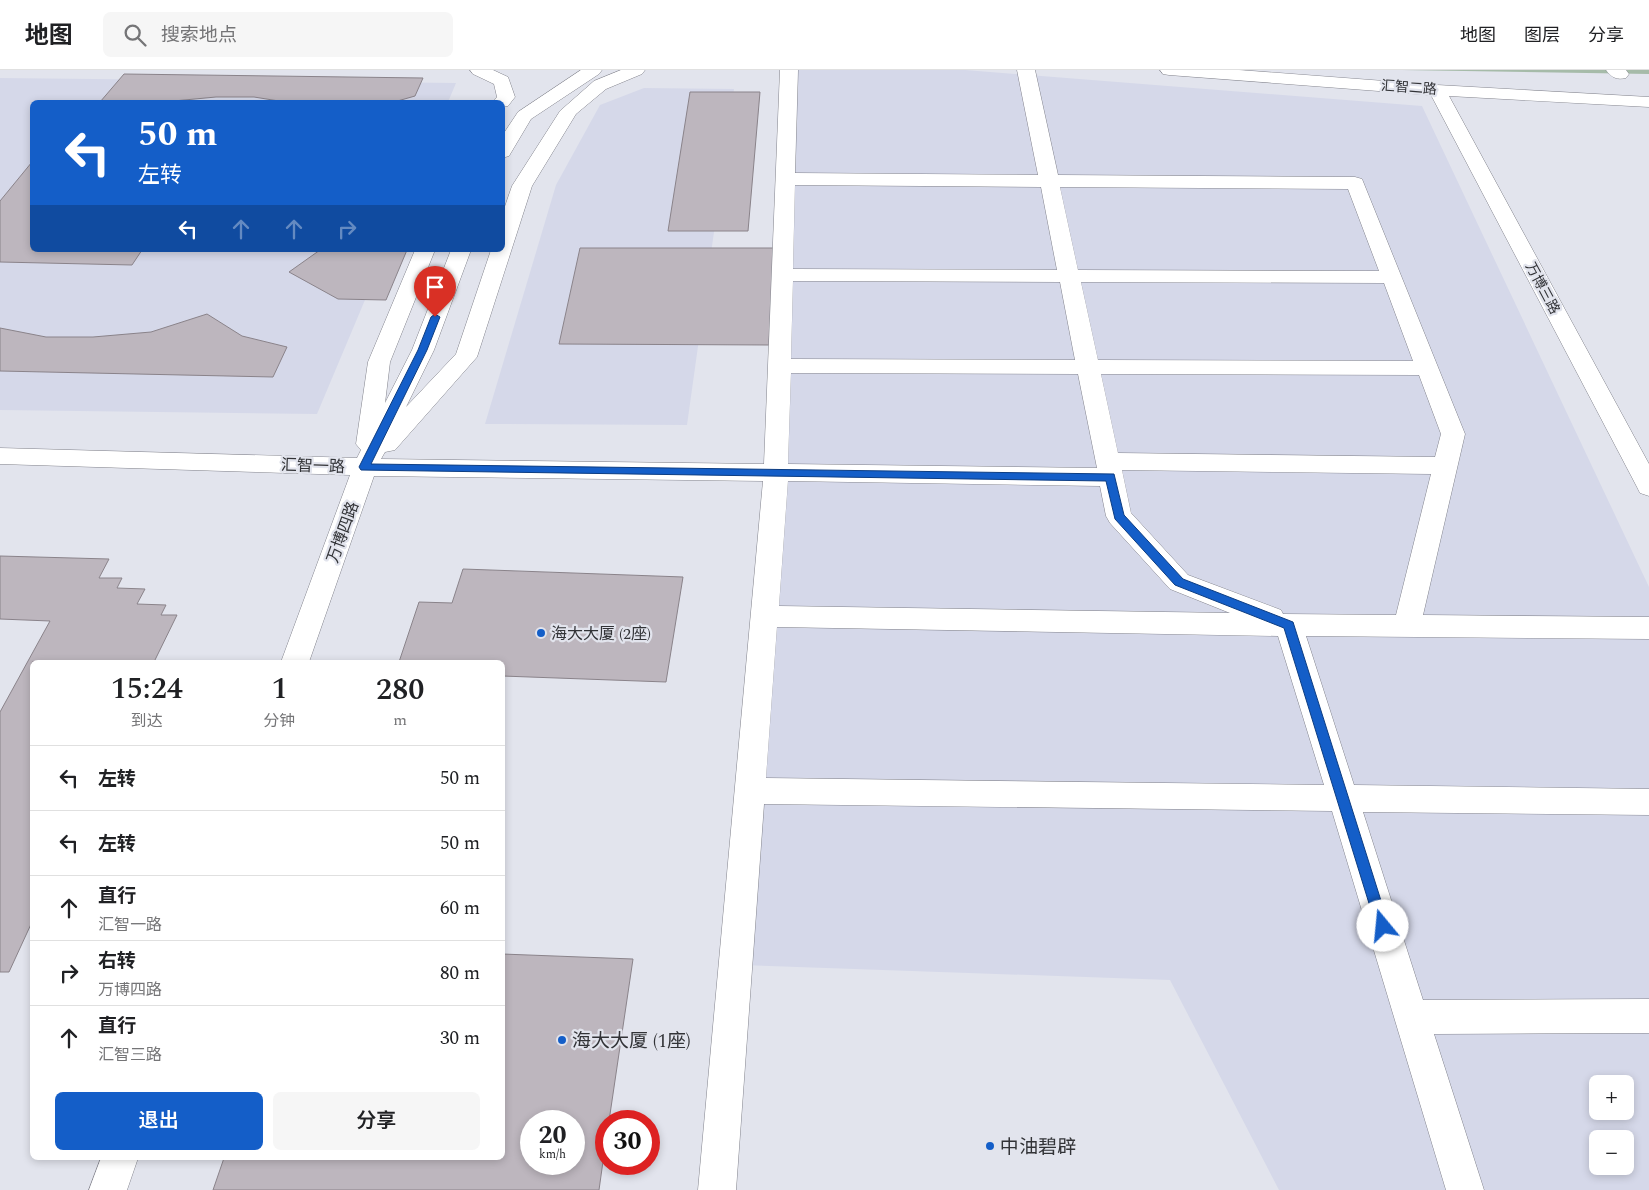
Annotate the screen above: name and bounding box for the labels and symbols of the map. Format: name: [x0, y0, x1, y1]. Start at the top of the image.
street label: 汇智二路: [1380, 75, 1438, 100]
street label: 万博三路: [1520, 259, 1565, 318]
pin: [414, 266, 456, 317]
street label: 汇智一路: [281, 453, 345, 479]
street label: 万博四路: [321, 498, 365, 567]
place label: 海大大厦 (2座): [551, 622, 651, 646]
marker: 海大大厦 (2座): [535, 627, 547, 639]
position arrow: [1356, 899, 1408, 951]
place label: 海大大厦 (1座): [572, 1027, 691, 1056]
marker: 海大大厦 (1座): [556, 1034, 568, 1046]
speed limit sign: 30: [595, 1110, 660, 1175]
place label: 中油碧辟: [1000, 1133, 1076, 1162]
marker: 中油碧辟: [984, 1140, 996, 1152]

